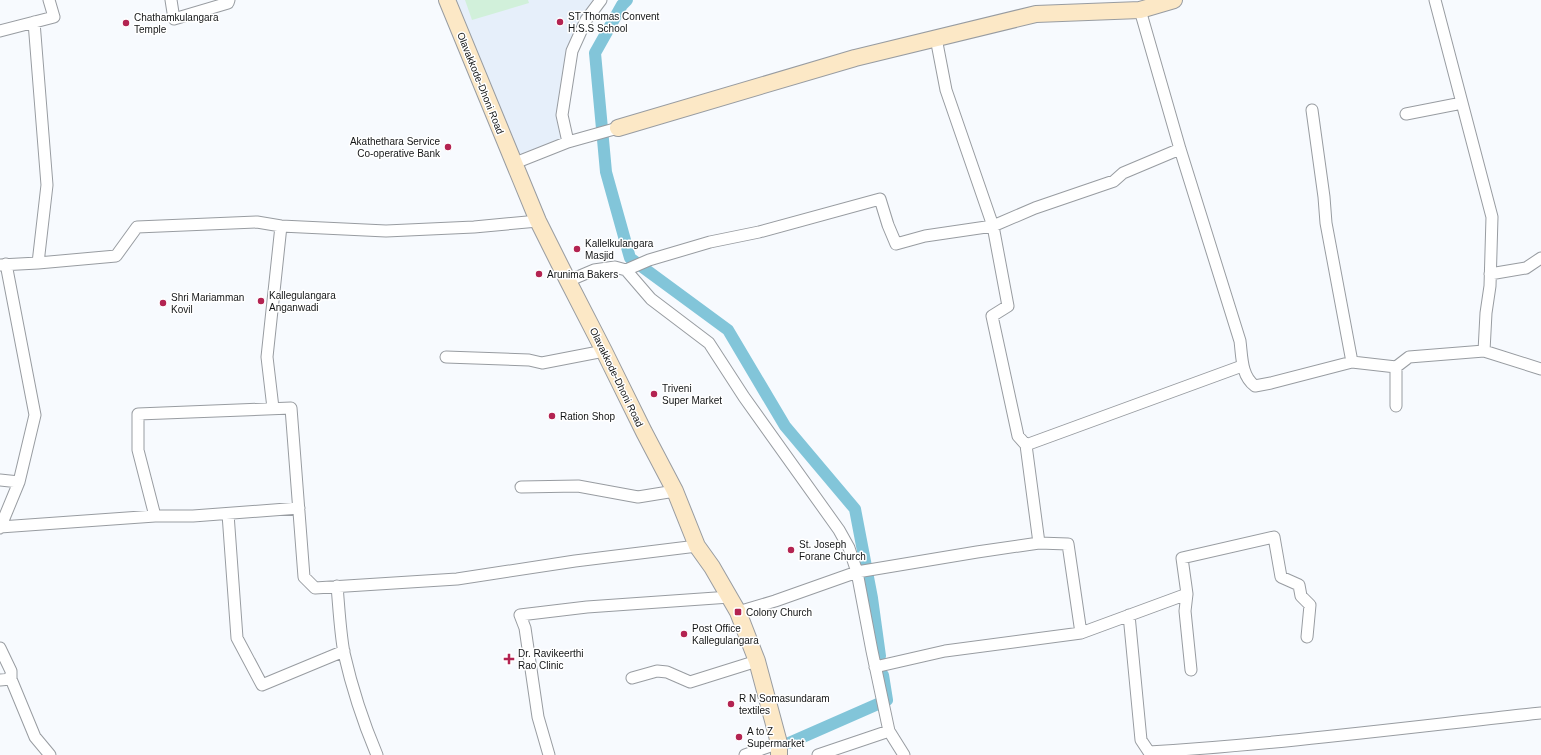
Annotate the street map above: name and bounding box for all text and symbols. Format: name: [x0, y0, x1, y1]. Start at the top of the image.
place label: ST Thomas Convent H.S.S School: [568, 11, 660, 34]
place label: Chathamkulangara Temple: [134, 12, 219, 35]
marker: ST Thomas Convent H.S.S School: [555, 17, 565, 27]
marker: Chathamkulangara Temple: [121, 18, 131, 28]
street label: Olavakkode-Dhoni Road: [455, 31, 506, 136]
place label: Akathethara Service Co-operative Bank: [350, 136, 441, 159]
marker: Akathethara Service Co-operative Bank: [443, 142, 453, 152]
place label: Kallelkulangara Masjid: [585, 238, 654, 261]
marker: Kallelkulangara Masjid: [572, 244, 582, 254]
marker: Arunima Bakers: [534, 269, 544, 279]
place label: Arunima Bakers: [547, 269, 618, 280]
place label: Kallegulangara Anganwadi: [269, 290, 336, 313]
place label: Shri Mariamman Kovil: [171, 292, 244, 315]
marker: Kallegulangara Anganwadi: [256, 296, 266, 306]
marker: Shri Mariamman Kovil: [158, 298, 168, 308]
street label: Olavakkode-Dhoni Road: [588, 326, 645, 429]
place label: Triveni Super Market: [662, 383, 722, 406]
marker: Triveni Super Market: [649, 389, 659, 399]
marker: Ration Shop: [547, 411, 557, 421]
place label: Ration Shop: [560, 411, 615, 422]
place label: St. Joseph Forane Church: [799, 539, 866, 562]
marker: St. Joseph Forane Church: [786, 545, 796, 555]
marker: Colony Church: [733, 607, 743, 617]
place label: Colony Church: [746, 607, 812, 618]
place label: Post Office Kallegulangara: [692, 623, 759, 646]
marker: Post Office Kallegulangara: [679, 629, 689, 639]
place label: Dr. Ravikeerthi Rao Clinic: [518, 648, 584, 671]
marker: Dr. Ravikeerthi Rao Clinic: [503, 653, 515, 665]
place label: R N Somasundaram textiles: [739, 693, 830, 716]
marker: R N Somasundaram textiles: [726, 699, 736, 709]
place label: A to Z Supermarket: [747, 726, 804, 749]
marker: A to Z Supermarket: [734, 732, 744, 742]

